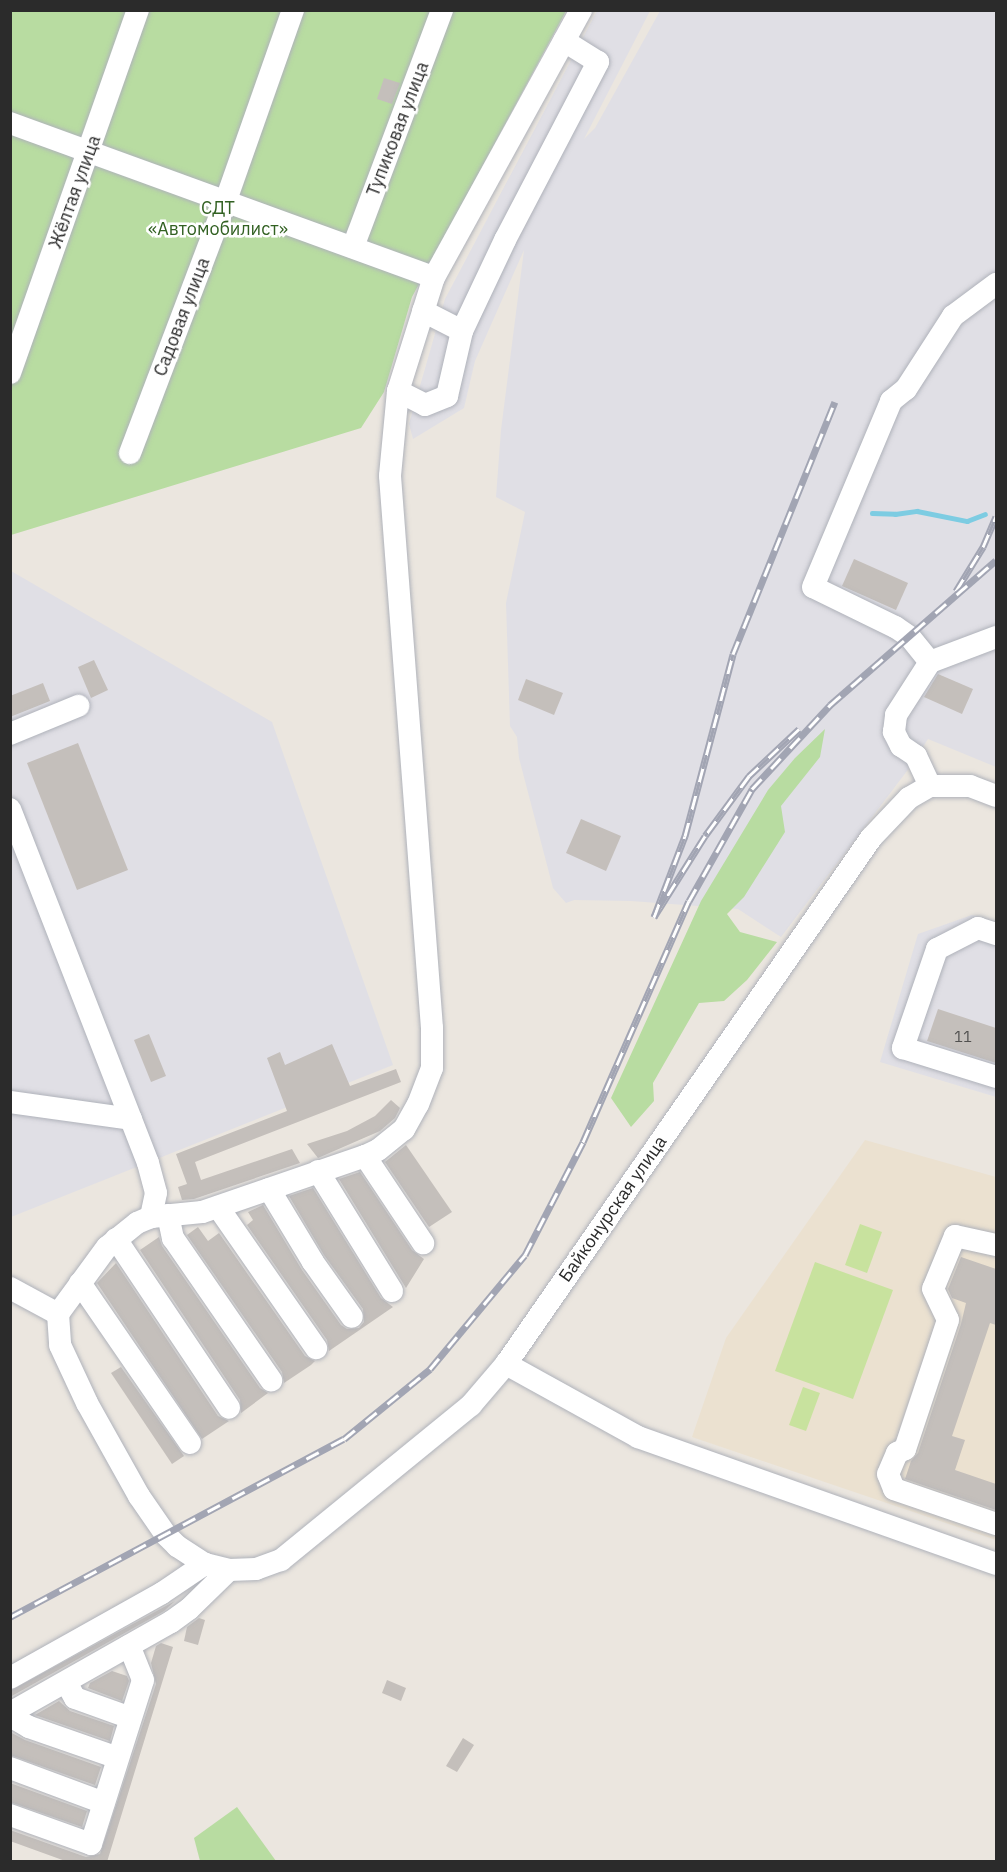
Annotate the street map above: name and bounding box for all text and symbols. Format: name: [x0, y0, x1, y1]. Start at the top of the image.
street label: Тупиковая улица: [362, 59, 434, 199]
street label: Жёлтая улица: [45, 132, 105, 252]
park label: СДТ «Автомобилист»: [148, 198, 288, 240]
street label: Садовая улица: [149, 255, 215, 379]
house number: 11: [954, 1028, 972, 1046]
street label: Байконурская улица: [554, 1132, 672, 1286]

